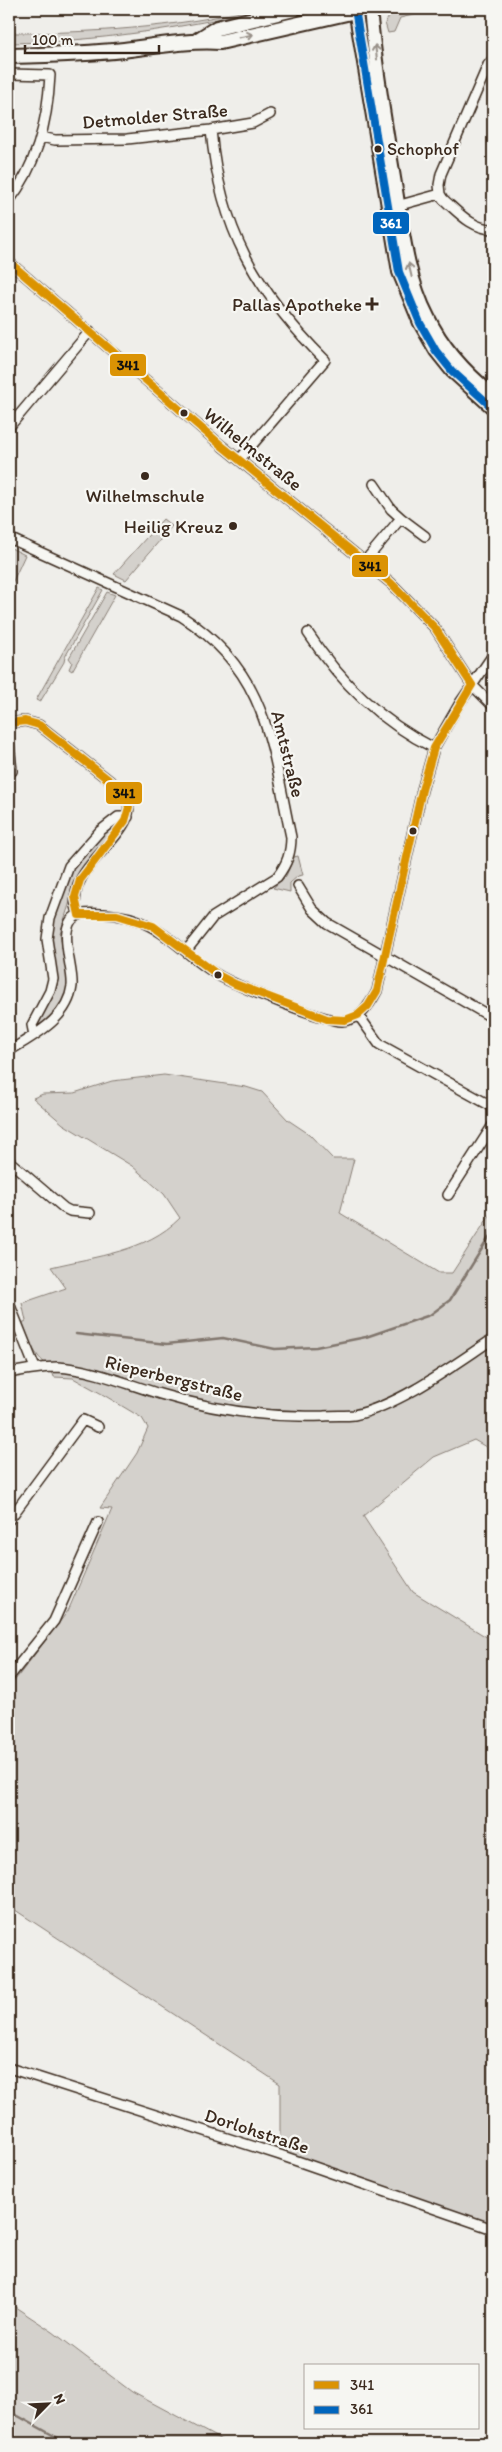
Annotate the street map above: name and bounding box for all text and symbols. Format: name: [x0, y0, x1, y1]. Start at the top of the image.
scale bar: [25, 22, 159, 54]
text: 100 m: [32, 31, 74, 49]
one-way arrow: [238, 31, 254, 40]
one-way arrow: [370, 45, 380, 61]
street label: Detmolder Straße: [81, 98, 229, 134]
place label: Schophof: [387, 138, 459, 160]
marker: Schophof: [373, 144, 383, 154]
line badge: 361: [372, 211, 410, 235]
text: 361: [380, 215, 402, 232]
one-way arrow: [405, 262, 414, 278]
place label: Pallas Apotheke: [232, 293, 362, 316]
marker: Pallas Apotheke: [366, 298, 378, 310]
line badge: 341: [109, 353, 147, 377]
text: 341: [117, 357, 140, 374]
street label: Wilhelmstraße: [199, 402, 307, 496]
unlabelled marker: [179, 408, 189, 418]
marker: Wilhelmschule: [139, 470, 151, 482]
place label: Wilhelmschule: [85, 484, 205, 507]
place label: Heilig Kreuz: [124, 515, 223, 538]
marker: Heilig Kreuz: [227, 520, 239, 532]
line badge: 341: [351, 554, 389, 578]
text: 341: [359, 558, 382, 575]
street label: Amtstraße: [266, 708, 310, 800]
line badge: 341: [105, 781, 143, 805]
text: 341: [113, 785, 136, 802]
unlabelled marker: [408, 826, 418, 836]
unlabelled marker: [213, 970, 223, 980]
street label: Rieperbergstraße: [103, 1350, 245, 1406]
street label: Dorlohstraße: [202, 2103, 312, 2159]
legend: [304, 2364, 480, 2430]
text: 341: [350, 2376, 374, 2394]
north arrow: [22, 2380, 72, 2430]
text: N: [50, 2391, 69, 2407]
text: 361: [350, 2400, 373, 2418]

